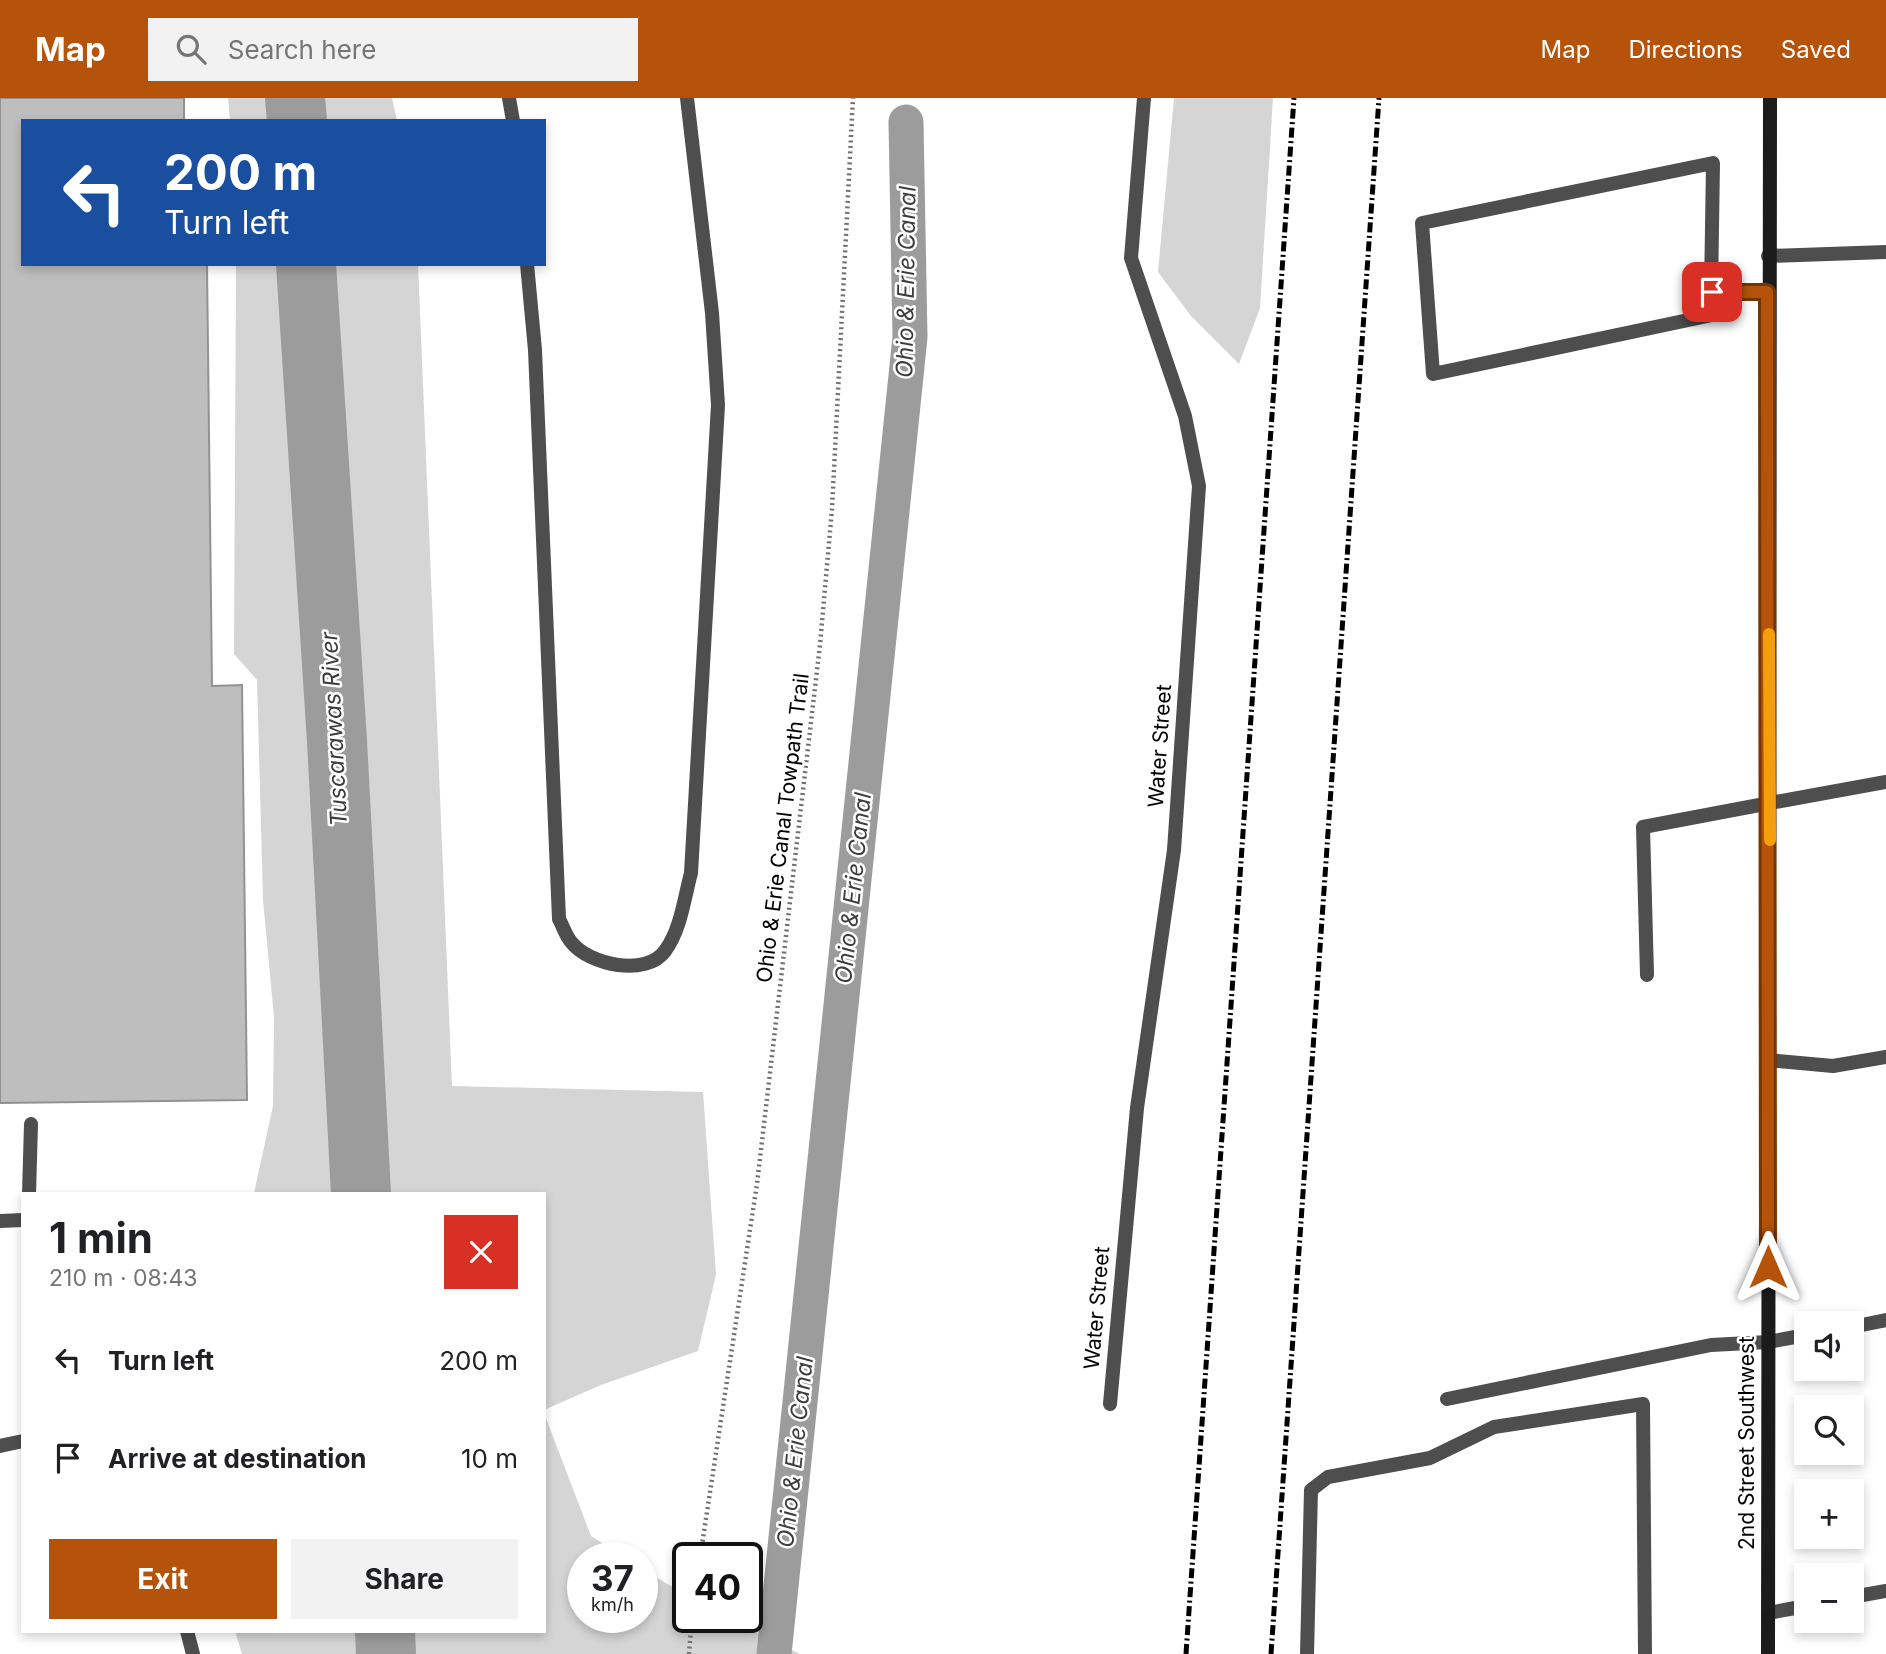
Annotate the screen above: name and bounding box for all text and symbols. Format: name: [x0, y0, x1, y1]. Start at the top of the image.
search box: [148, 18, 638, 81]
text: Map: [35, 29, 106, 69]
icon: search: [172, 30, 210, 68]
text: Search here: [228, 34, 376, 65]
text: Map: [1541, 35, 1590, 64]
text: Directions: [1628, 35, 1743, 64]
text: Saved: [1781, 35, 1851, 64]
text: 200 m: [164, 143, 317, 202]
icon: left: [49, 147, 140, 238]
water label: Ohio & Erie Canal: [890, 185, 922, 378]
text: Turn left: [164, 203, 289, 242]
pin: [1682, 262, 1742, 322]
icon: arrive: [1693, 273, 1731, 311]
water label: Tuscarawas River: [315, 630, 353, 827]
street label: Ohio & Erie Canal Towpath Trail: [751, 672, 814, 984]
street label: Water Street: [1143, 683, 1176, 808]
water label: Ohio & Erie Canal: [829, 791, 877, 985]
text: 1 min: [49, 1212, 153, 1263]
button: close: [444, 1215, 518, 1289]
position arrow: [1731, 1230, 1805, 1304]
street label: Water Street: [1079, 1245, 1114, 1371]
text: 210 m · 08:43: [49, 1264, 198, 1292]
map controls: [1794, 1311, 1864, 1633]
button: sound: [1794, 1311, 1864, 1381]
street label: 2nd Street Southwest: [1734, 1336, 1759, 1550]
icon: left: [49, 1341, 87, 1379]
text: Turn left: [108, 1345, 214, 1376]
text: 200 m: [439, 1345, 518, 1376]
water label: Ohio & Erie Canal: [771, 1355, 819, 1549]
button: search: [1794, 1395, 1864, 1465]
icon: arrive: [49, 1439, 87, 1477]
text: Arrive at destination: [108, 1443, 367, 1474]
text: 10 m: [461, 1443, 518, 1474]
button: +: [1794, 1479, 1864, 1549]
button: Exit: [49, 1539, 277, 1619]
button: Share: [291, 1539, 518, 1619]
speed limit sign: 40: [672, 1542, 763, 1633]
text: 37: [591, 1557, 634, 1599]
button: −: [1794, 1563, 1864, 1633]
text: km/h: [591, 1594, 634, 1615]

